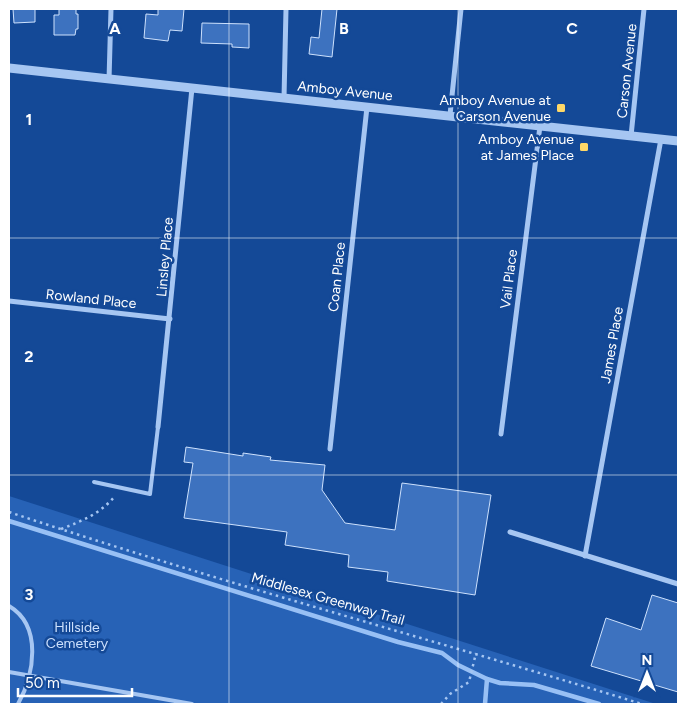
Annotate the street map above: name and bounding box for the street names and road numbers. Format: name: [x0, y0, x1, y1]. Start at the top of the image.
street label: Carson Avenue: [614, 22, 640, 119]
street label: Amboy Avenue: [297, 78, 394, 104]
street label: Linsley Place: [153, 216, 177, 297]
street label: Coan Place: [325, 241, 349, 313]
street label: Vail Place: [497, 248, 521, 310]
street label: Rowland Place: [45, 286, 137, 312]
street label: James Place: [597, 305, 627, 385]
street label: Middlesex Greenway Trail: [249, 569, 407, 629]

